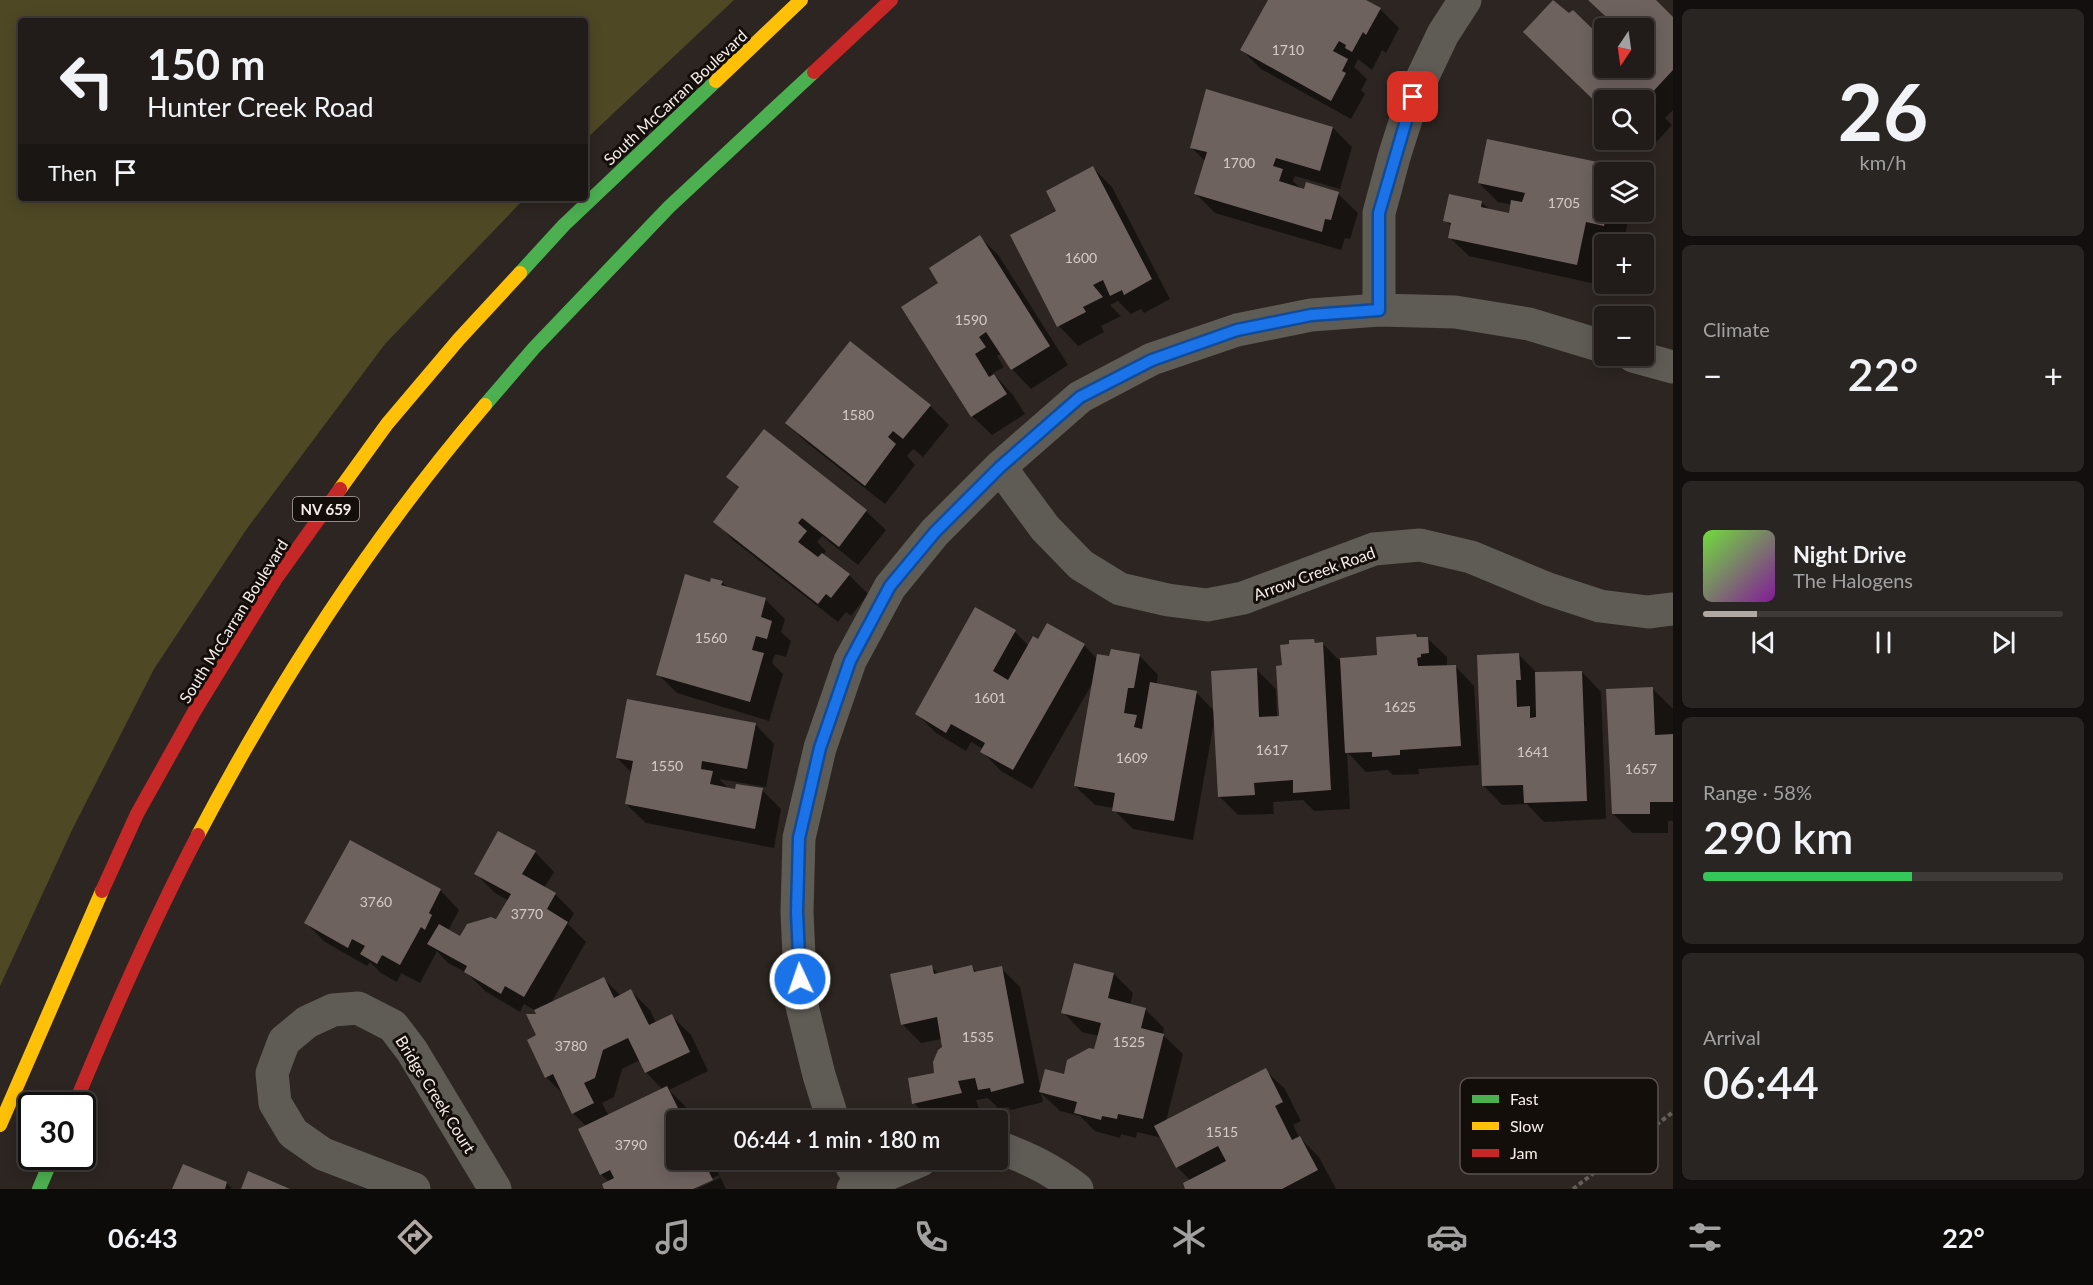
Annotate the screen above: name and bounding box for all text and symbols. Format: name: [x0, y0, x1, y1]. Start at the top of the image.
north arrow: [1594, 18, 1654, 78]
map controls: [1594, 18, 1654, 366]
street label: South McCarran Boulevard: [599, 25, 751, 169]
text: 150 m: [147, 39, 265, 89]
house number: 1710: [1272, 41, 1304, 58]
icon: left: [48, 42, 126, 120]
text: 26: [1838, 64, 1928, 158]
pin: [1387, 71, 1438, 122]
icon: arrive: [1396, 80, 1429, 113]
text: Hunter Creek Road: [147, 90, 374, 123]
button: search: [1594, 90, 1654, 150]
text: km/h: [1860, 150, 1906, 174]
house number: 1700: [1223, 154, 1255, 171]
icon: arrive: [109, 156, 142, 189]
text: Then: [48, 159, 97, 186]
button: layers: [1594, 162, 1654, 222]
house number: 1705: [1548, 194, 1580, 211]
button: +: [1594, 234, 1654, 294]
house number: 1600: [1065, 249, 1097, 266]
button: −: [1594, 306, 1654, 366]
house number: 1590: [955, 311, 987, 328]
text: Climate: [1703, 317, 1770, 341]
text: 22°: [1848, 347, 1918, 401]
text: −: [1703, 355, 1722, 395]
text: +: [2044, 355, 2063, 395]
house number: 1580: [842, 406, 874, 423]
road number: NV 659: [293, 497, 359, 521]
street label: South McCarran Boulevard: [175, 536, 291, 706]
text: Night Drive: [1793, 541, 1906, 568]
street label: Arrow Creek Road: [1251, 542, 1377, 604]
text: The Halogens: [1793, 568, 1913, 592]
icon: previous: [1747, 626, 1780, 659]
icon: pause: [1867, 626, 1900, 659]
icon: next: [1987, 626, 2020, 659]
house number: 1560: [695, 629, 727, 646]
house number: 1601: [974, 689, 1006, 706]
house number: 1625: [1384, 698, 1416, 715]
house number: 1617: [1256, 741, 1288, 758]
house number: 1641: [1517, 743, 1549, 760]
house number: 1609: [1116, 749, 1148, 766]
house number: 1550: [651, 757, 683, 774]
house number: 1657: [1625, 760, 1657, 777]
text: Range · 58%: [1703, 780, 1812, 804]
text: 290 km: [1703, 810, 1853, 864]
house number: 3760: [360, 893, 392, 910]
house number: 3770: [511, 905, 543, 922]
position arrow: [768, 947, 832, 1011]
text: Arrival: [1703, 1025, 1761, 1049]
house number: 1535: [962, 1028, 994, 1045]
street label: Bridge Creek Court: [392, 1032, 480, 1156]
house number: 1525: [1113, 1033, 1145, 1050]
house number: 3780: [555, 1037, 587, 1054]
text: 06:44: [1703, 1055, 1819, 1109]
legend: [1460, 1078, 1658, 1174]
text: Fast: [1510, 1089, 1539, 1108]
speed limit sign: 30: [18, 1092, 96, 1170]
text: Slow: [1510, 1116, 1544, 1135]
house number: 1515: [1206, 1123, 1238, 1140]
text: 06:44 · 1 min · 180 m: [734, 1126, 940, 1153]
house number: 3790: [615, 1136, 647, 1153]
text: Jam: [1510, 1143, 1538, 1162]
icon: directions: [394, 1216, 436, 1258]
icon: music: [652, 1216, 694, 1258]
icon: phone: [910, 1216, 952, 1258]
icon: climate: [1168, 1216, 1210, 1258]
icon: car: [1426, 1216, 1468, 1258]
icon: filters: [1684, 1216, 1726, 1258]
text: 06:43: [108, 1221, 178, 1254]
text: 22°: [1942, 1221, 1985, 1254]

